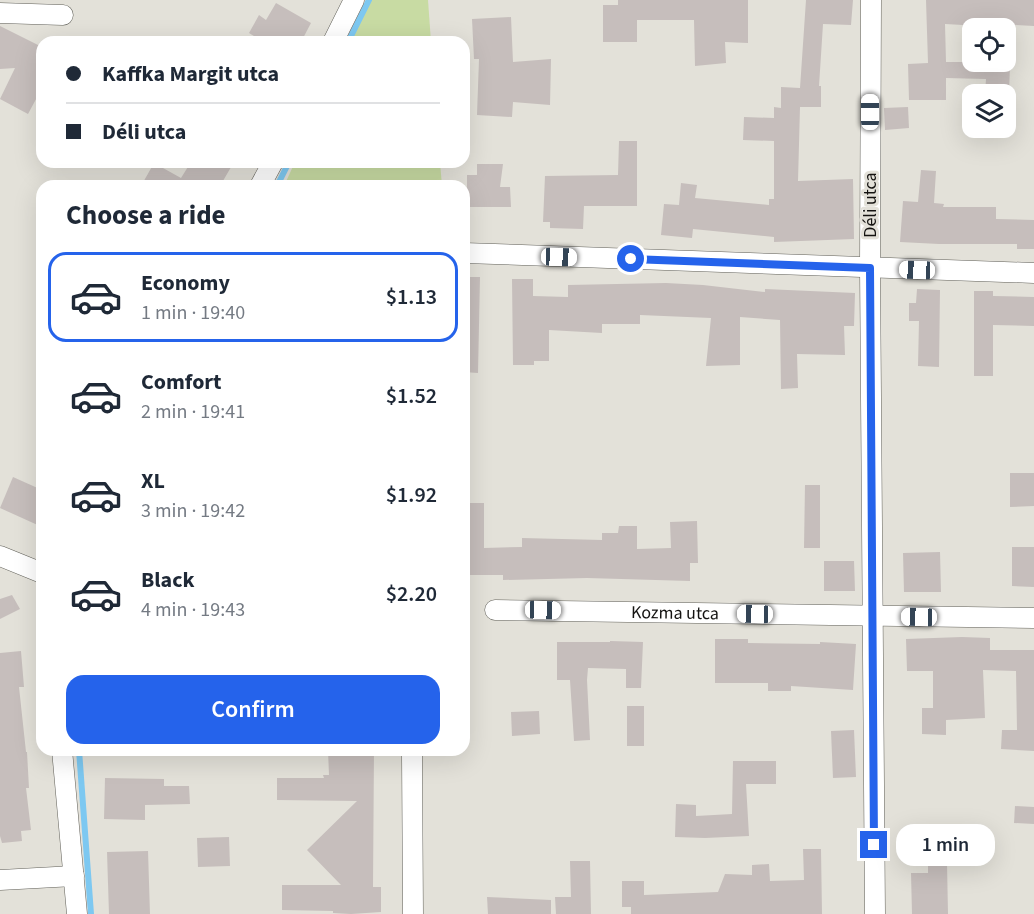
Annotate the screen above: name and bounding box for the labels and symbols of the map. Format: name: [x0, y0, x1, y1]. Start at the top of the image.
car: [861, 94, 879, 130]
street label: Déli utca: [858, 172, 883, 238]
route start: [617, 245, 644, 272]
car: [541, 247, 577, 267]
car: [899, 260, 935, 280]
street label: Kozma utca: [631, 600, 719, 626]
car: [525, 601, 561, 619]
car: [737, 605, 773, 623]
car: [901, 608, 937, 626]
callout: 1 min: [895, 824, 994, 866]
route end: [860, 831, 887, 858]

